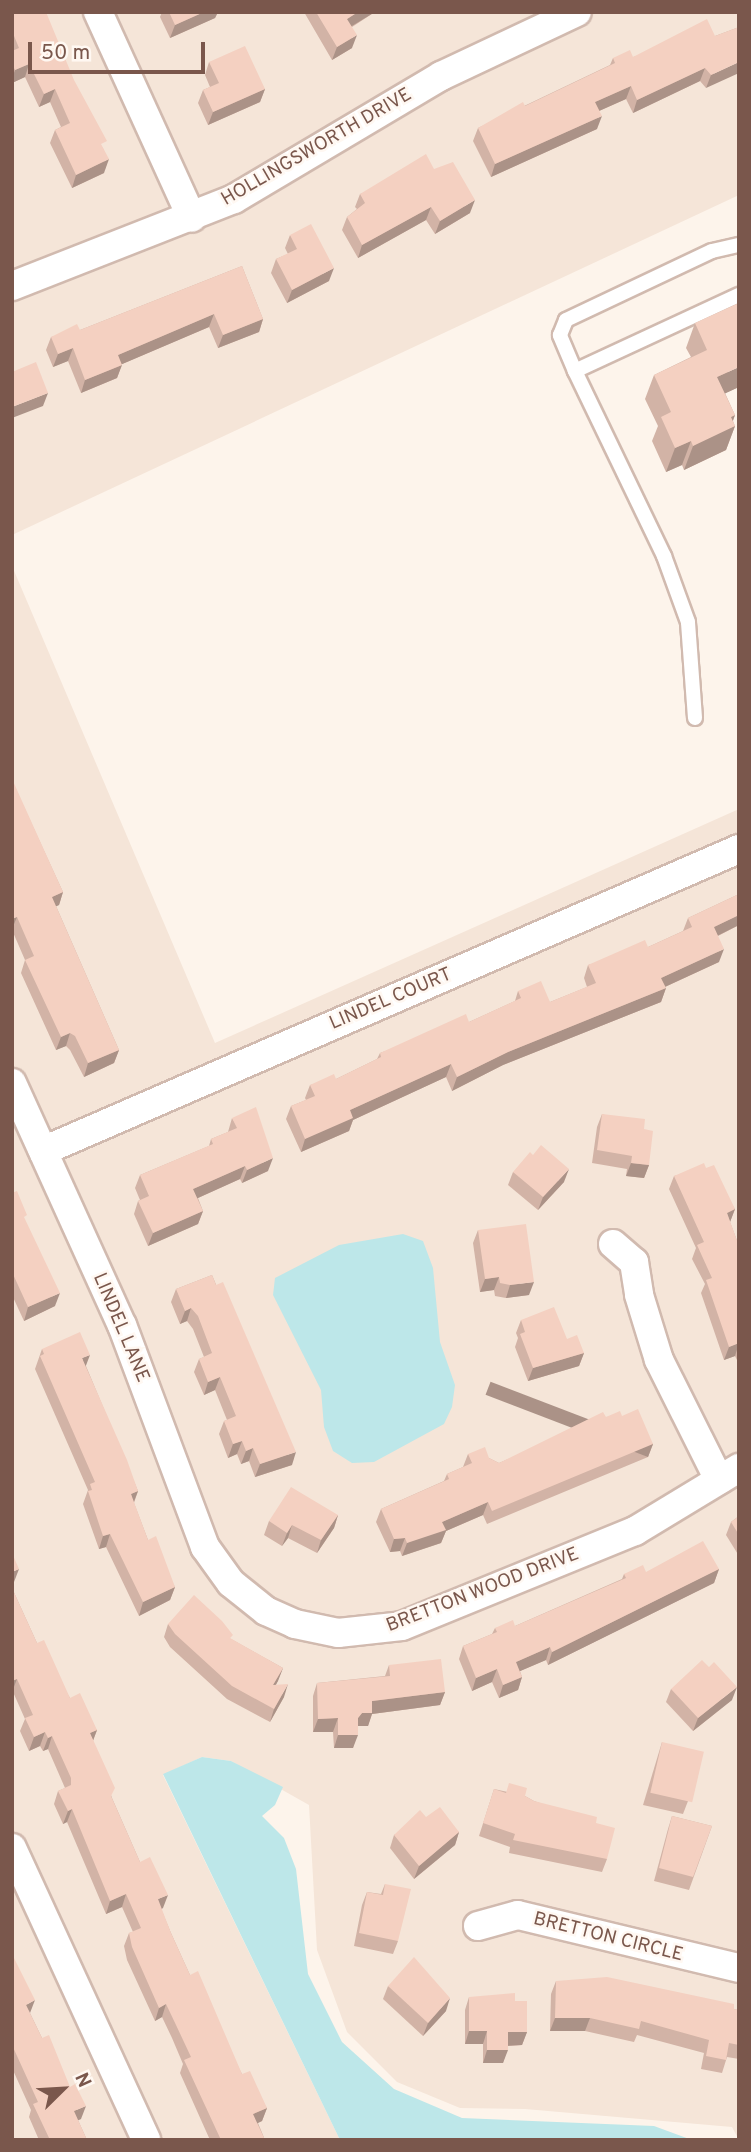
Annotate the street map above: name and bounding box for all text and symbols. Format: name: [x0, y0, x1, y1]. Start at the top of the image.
scale bar: [32, 28, 208, 72]
text: 50 m: [41, 40, 90, 67]
street label: HOLLINGSWORTH DRIVE: [218, 84, 416, 212]
street label: LINDEL COURT: [326, 964, 456, 1036]
street label: LINDEL LANE: [87, 1270, 153, 1386]
street label: BRETTON WOOD DRIVE: [383, 1544, 583, 1638]
street label: BRETTON CIRCLE: [531, 1908, 685, 1968]
north arrow: [28, 2054, 98, 2124]
text: N: [68, 2069, 96, 2092]

